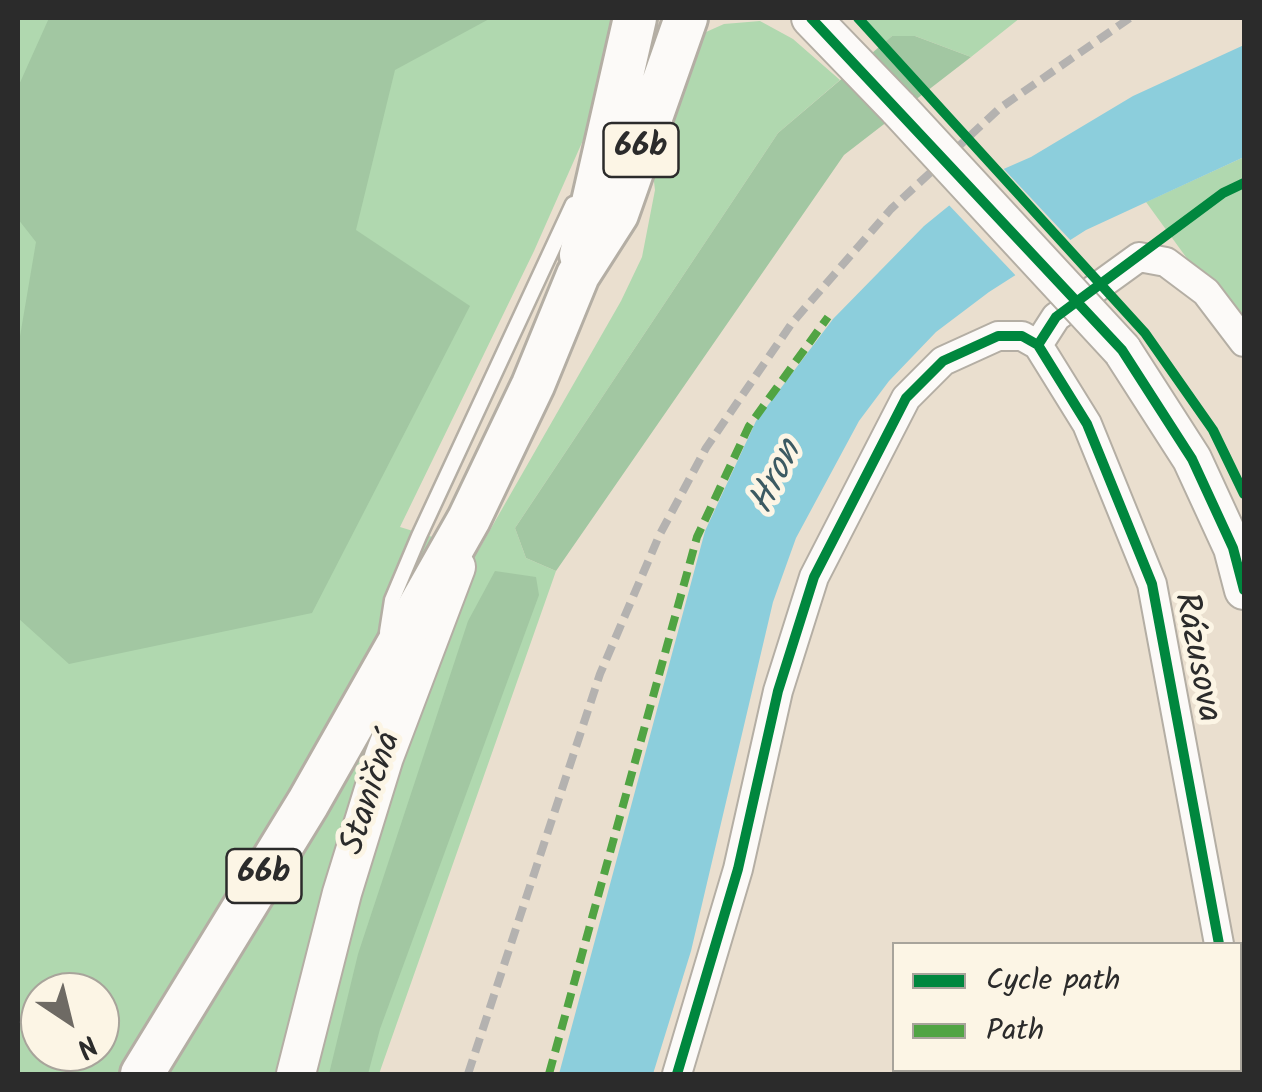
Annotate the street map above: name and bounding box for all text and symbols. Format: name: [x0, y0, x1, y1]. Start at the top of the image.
road number: 66b: [604, 123, 678, 177]
water label: Hron: [742, 435, 816, 523]
street label: Rázusova: [1161, 590, 1227, 726]
street label: Staničná: [335, 727, 413, 861]
road number: 66b: [226, 849, 302, 903]
legend: [892, 942, 1242, 1072]
text: Cycle path: [986, 957, 1120, 1005]
north arrow: [20, 972, 120, 1072]
text: Path: [986, 1007, 1044, 1055]
text: N: [66, 1022, 106, 1069]

